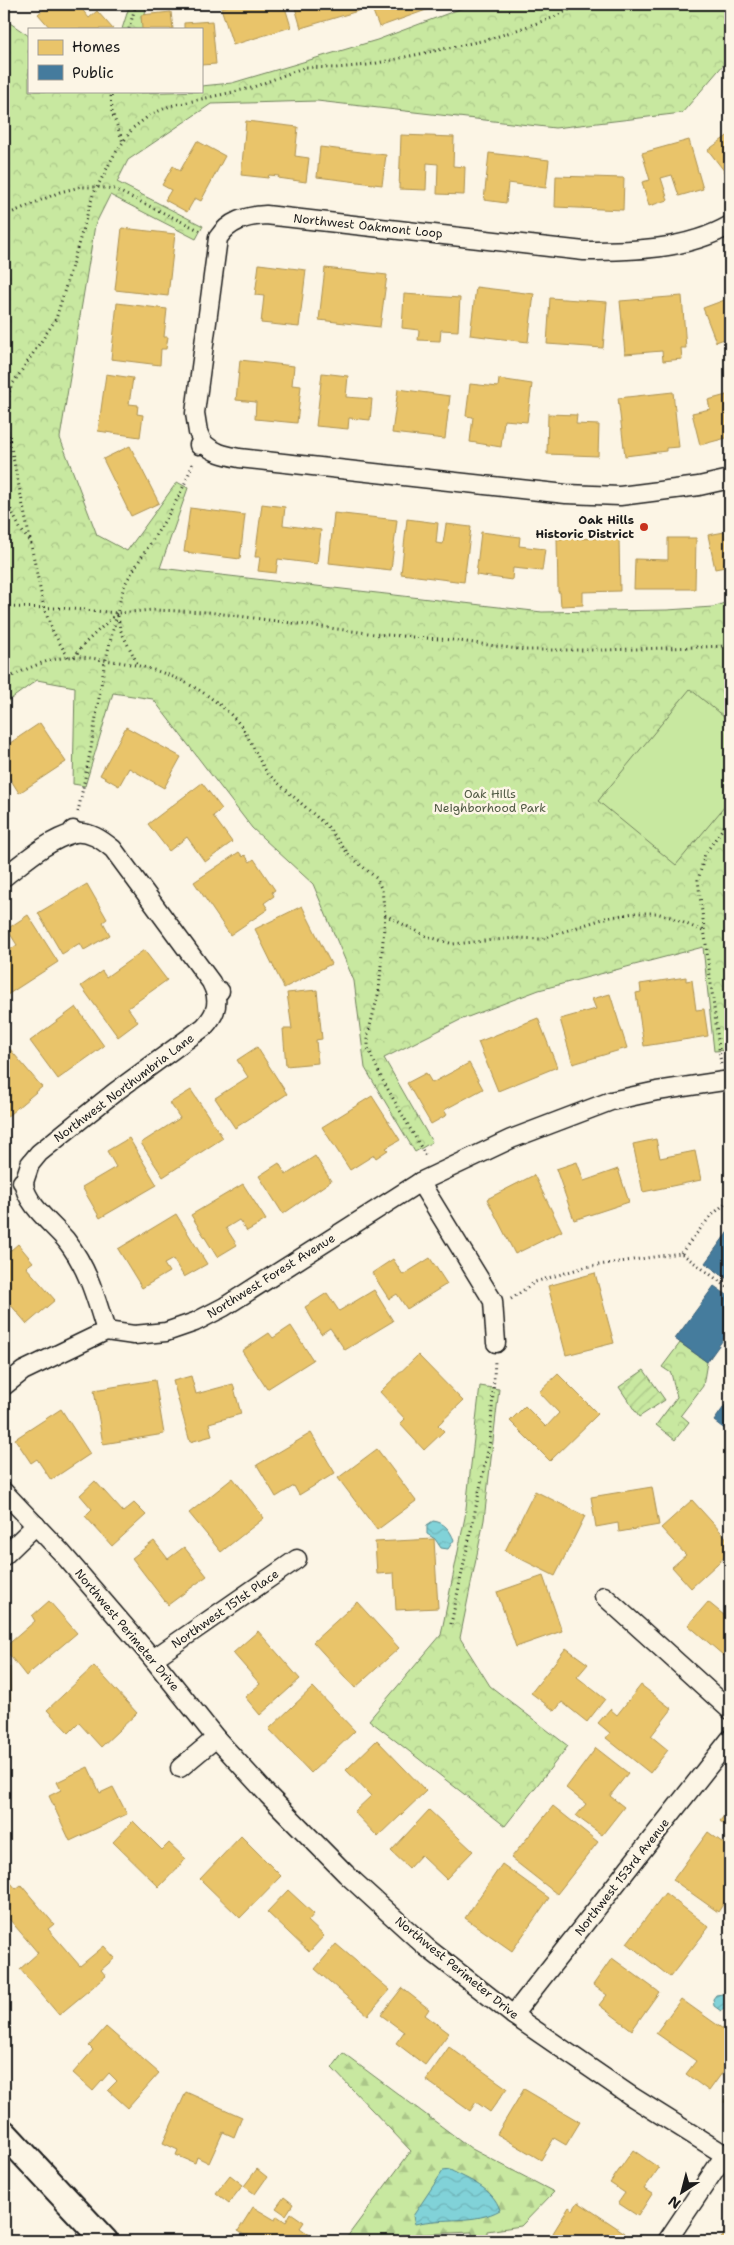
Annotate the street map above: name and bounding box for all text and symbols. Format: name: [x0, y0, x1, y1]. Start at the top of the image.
legend: [28, 28, 202, 92]
text: Homes: [72, 37, 120, 57]
text: Public: [72, 63, 114, 83]
street label: Northwest Oakmont Loop: [293, 210, 444, 242]
place label: Oak Hills Historic District: [535, 512, 634, 542]
marker: Oak Hills Historic District: [638, 521, 650, 533]
park label: Oak Hills Neighborhood Park: [434, 786, 546, 816]
street label: Northwest Northumbria Lane: [51, 1030, 198, 1146]
street label: Northwest Forest Avenue: [204, 1230, 338, 1322]
street label: Northwest Perimeter Drive: [71, 1566, 183, 1695]
street label: Northwest 151st Place: [168, 1566, 282, 1652]
street label: Northwest 153rd Avenue: [571, 1815, 673, 1939]
street label: Northwest Perimeter Drive: [392, 1913, 522, 2023]
north arrow: [656, 2168, 706, 2218]
text: N: [665, 2192, 684, 2213]

